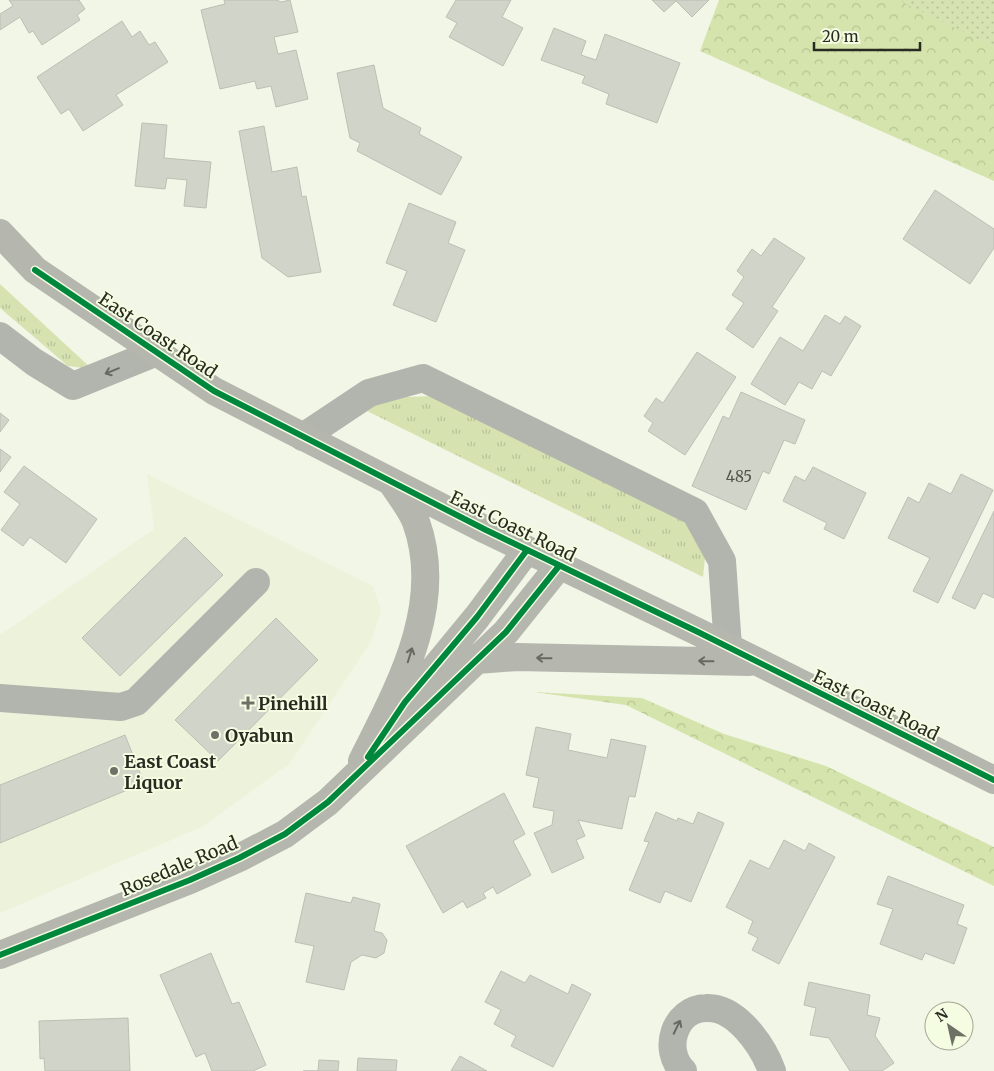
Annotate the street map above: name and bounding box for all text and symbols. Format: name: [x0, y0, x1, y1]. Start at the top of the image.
scale bar: [814, 20, 920, 52]
text: 20 m: [822, 27, 859, 46]
street label: East Coast Road: [94, 287, 222, 383]
one-way arrow: [105, 366, 120, 376]
house number: 485: [726, 467, 752, 486]
street label: East Coast Road: [446, 485, 580, 567]
one-way arrow: [406, 647, 416, 663]
one-way arrow: [536, 653, 552, 663]
one-way arrow: [699, 656, 715, 666]
street label: East Coast Road: [809, 664, 943, 746]
place label: Pinehill: [258, 692, 328, 715]
marker: Pinehill: [242, 697, 254, 709]
place label: Oyabun: [225, 724, 294, 747]
marker: Oyabun: [209, 729, 221, 741]
place label: East Coast Liquor: [124, 750, 217, 794]
marker: East Coast Liquor: [108, 765, 120, 777]
street label: Rosedale Road: [117, 831, 241, 901]
north arrow: [924, 1001, 974, 1051]
text: N: [932, 1005, 951, 1026]
one-way arrow: [673, 1020, 682, 1035]

